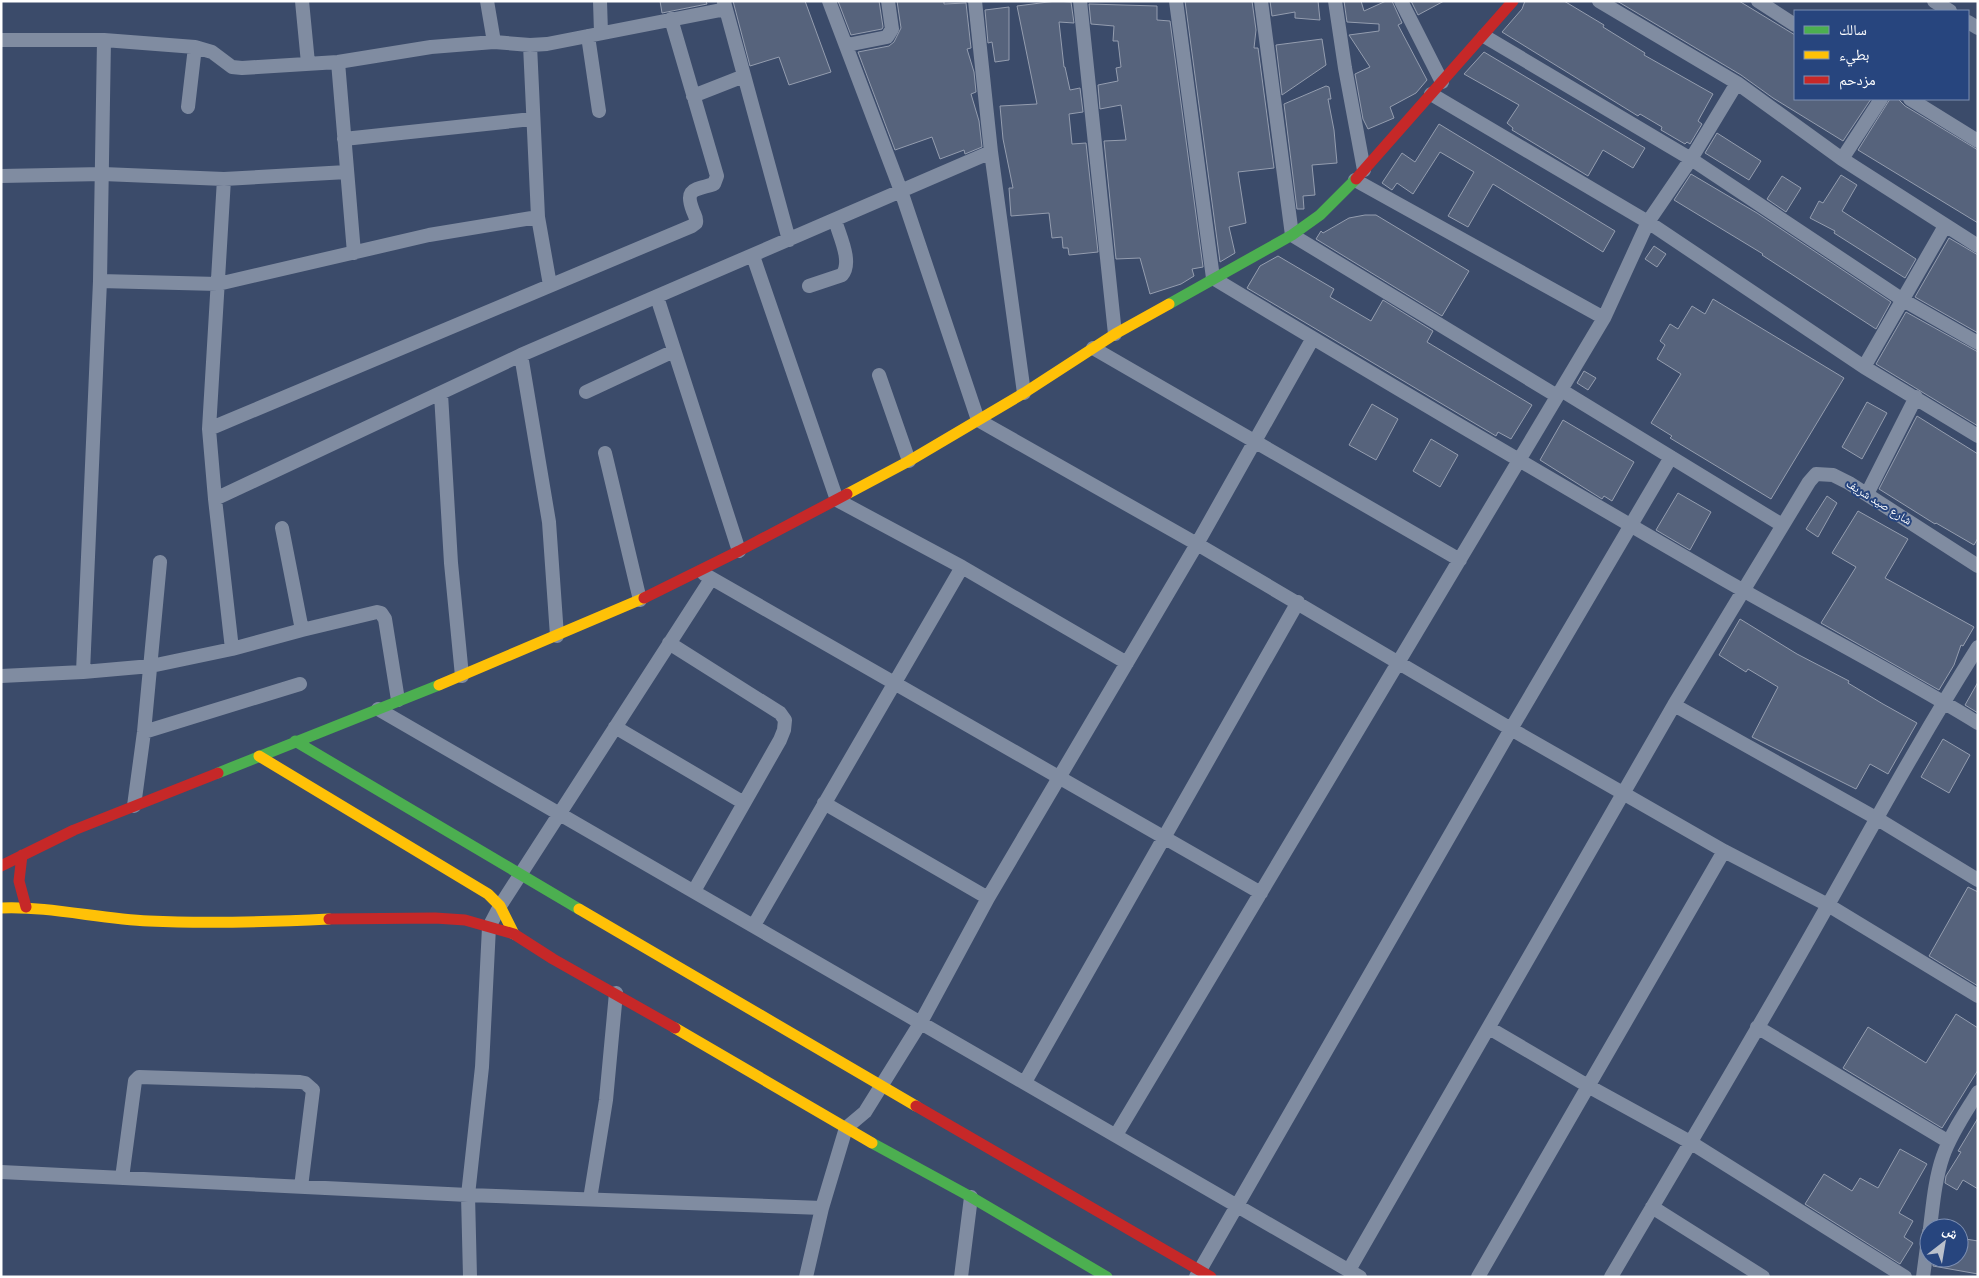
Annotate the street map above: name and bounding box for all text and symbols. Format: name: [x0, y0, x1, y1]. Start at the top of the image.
legend: [1794, 10, 1969, 100]
text: سالك: [1839, 21, 1867, 39]
text: بطيء: [1839, 46, 1869, 67]
text: مزدحم: [1839, 71, 1876, 90]
street label: شارع صيد شريف: [1843, 476, 1915, 529]
north arrow: [1919, 1218, 1969, 1268]
text: ش: [1940, 1221, 1961, 1243]

